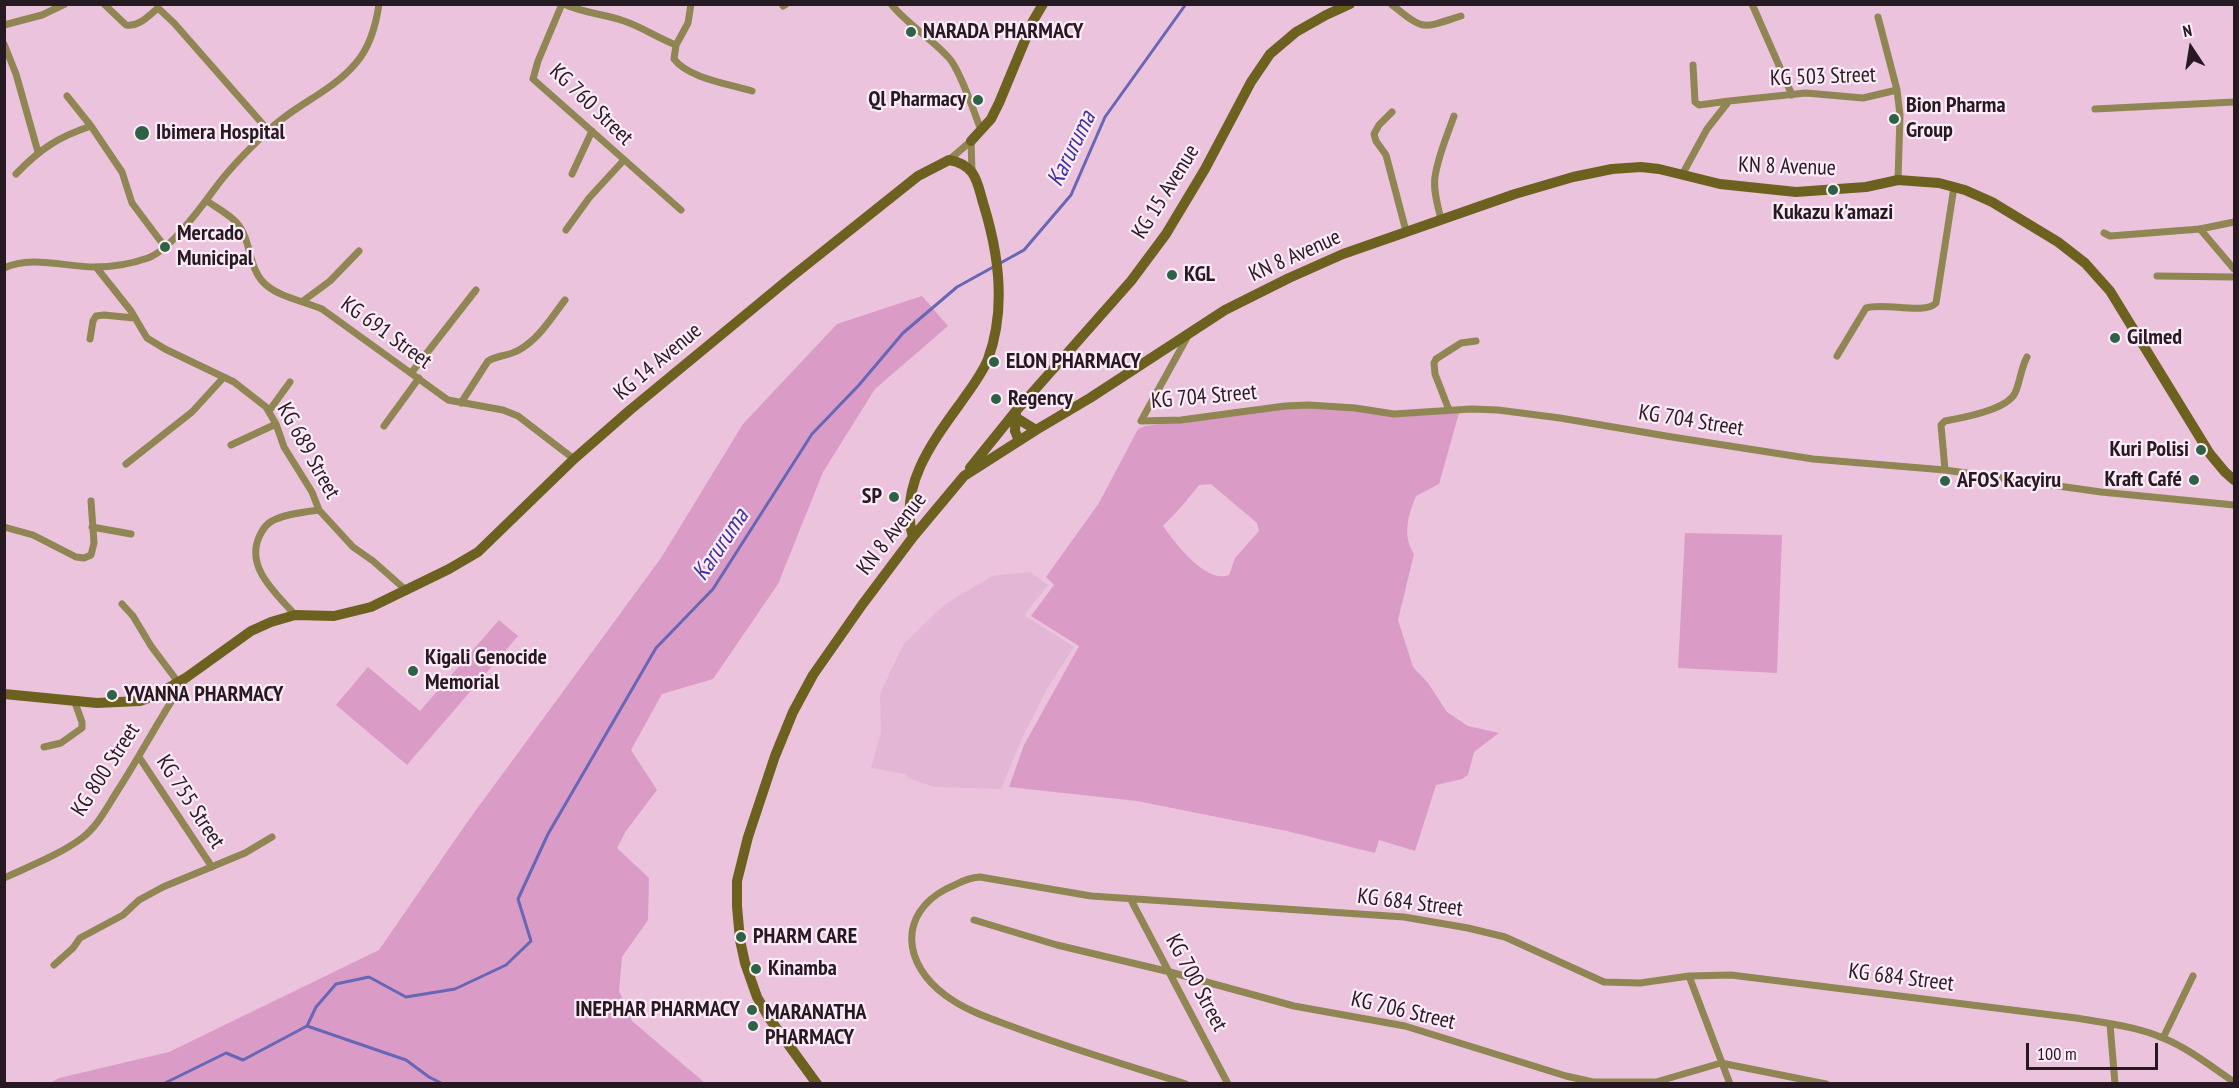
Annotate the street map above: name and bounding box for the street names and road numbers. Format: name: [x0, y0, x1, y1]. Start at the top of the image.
street label: KG 760 Street: [544, 59, 638, 151]
street label: KG 503 Street: [1770, 62, 1876, 92]
street label: KG 15 Avenue: [1127, 140, 1205, 244]
street label: KN 8 Avenue: [1738, 152, 1836, 182]
street label: KN 8 Avenue: [1245, 224, 1345, 288]
street label: KG 691 Street: [335, 291, 437, 375]
street label: KG 14 Avenue: [609, 318, 707, 406]
street label: KG 704 Street: [1150, 379, 1258, 415]
street label: KG 689 Street: [271, 398, 345, 504]
street label: KG 704 Street: [1637, 400, 1745, 442]
street label: KN 8 Avenue: [852, 487, 932, 581]
street label: KG 800 Street: [66, 718, 146, 822]
street label: KG 755 Street: [150, 750, 230, 854]
street label: KG 684 Street: [1356, 883, 1464, 923]
street label: KG 700 Street: [1160, 930, 1232, 1036]
street label: KG 684 Street: [1847, 958, 1955, 998]
street label: KG 706 Street: [1348, 986, 1458, 1036]

